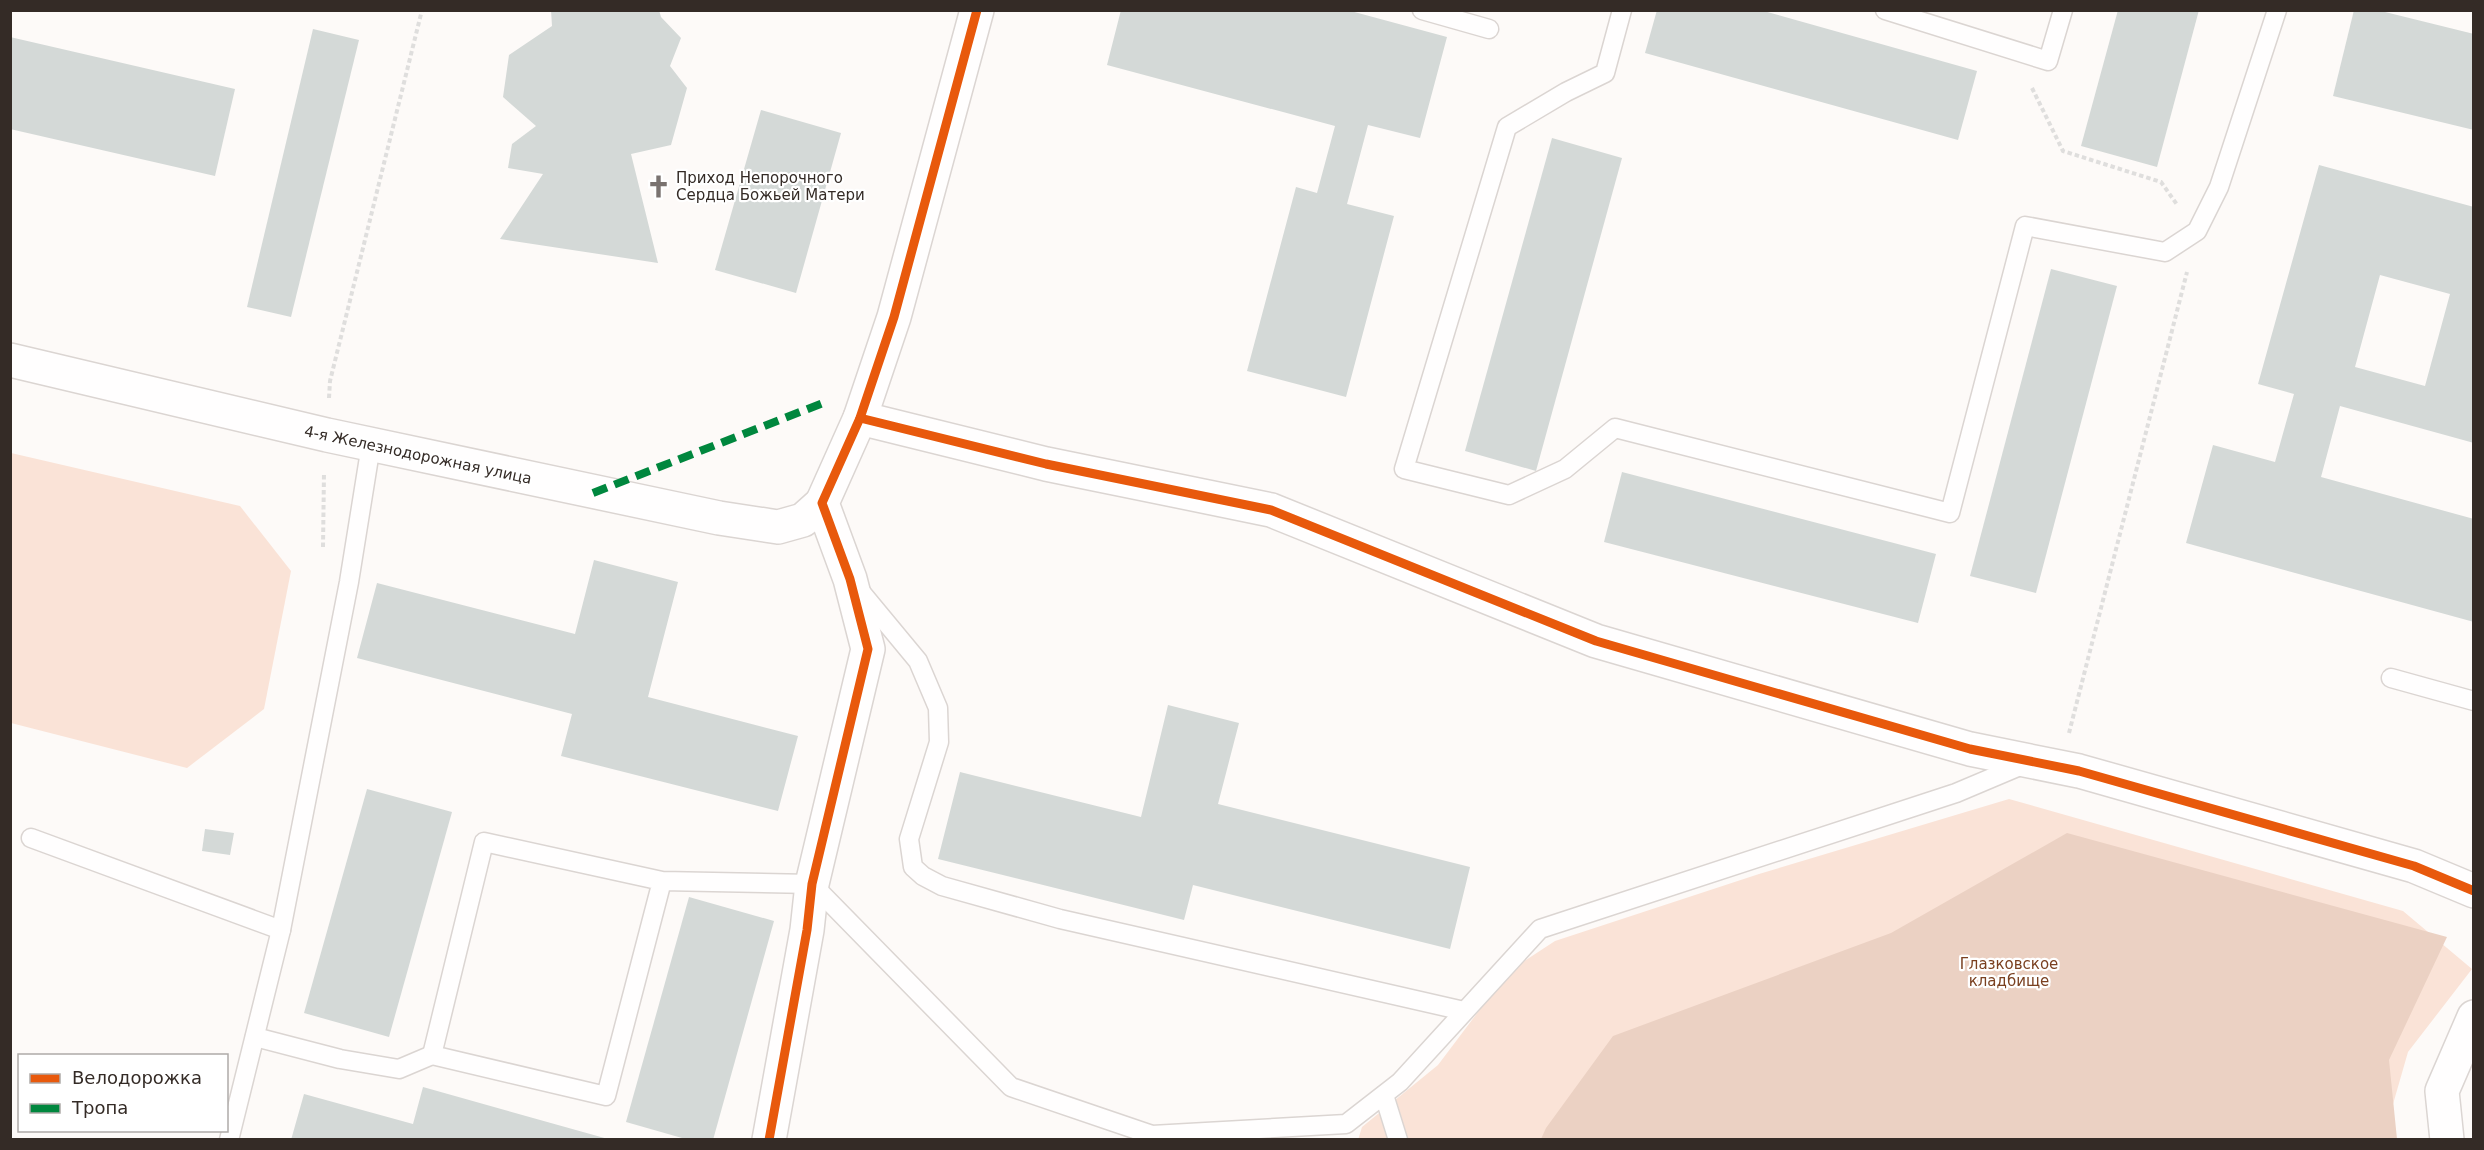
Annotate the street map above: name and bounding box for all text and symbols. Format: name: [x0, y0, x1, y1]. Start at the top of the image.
place label: Приход Непорочного Сердца Божьей Матери: [676, 169, 865, 204]
church icon: Приход Непорочного Сердца Божьей Матери: [645, 174, 671, 200]
street label: 4-я Железнодорожная улица: [303, 422, 533, 488]
park label: Глазковское кладбище: [1960, 955, 2058, 990]
legend: [18, 1054, 228, 1132]
text: Велодорожка: [72, 1067, 202, 1088]
text: Тропа: [71, 1097, 128, 1118]

